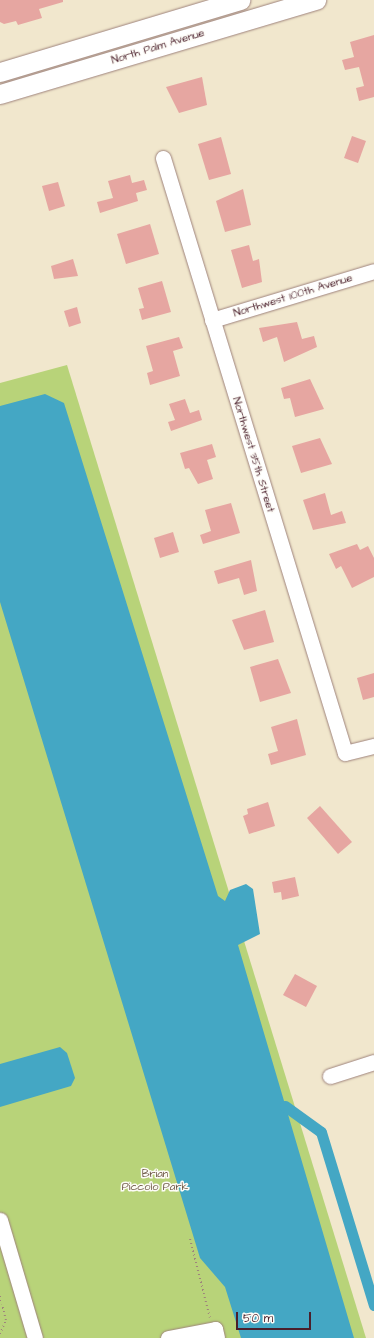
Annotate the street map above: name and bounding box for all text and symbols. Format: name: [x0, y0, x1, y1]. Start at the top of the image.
street label: North Palm Avenue: [110, 27, 206, 67]
street label: Northwest 100th Avenue: [232, 272, 354, 320]
street label: Northwest 35th Street: [229, 396, 277, 514]
park label: Brian Piccolo Park: [122, 1168, 188, 1194]
scale bar: [238, 1304, 313, 1330]
text: 50 m: [243, 1310, 273, 1327]

